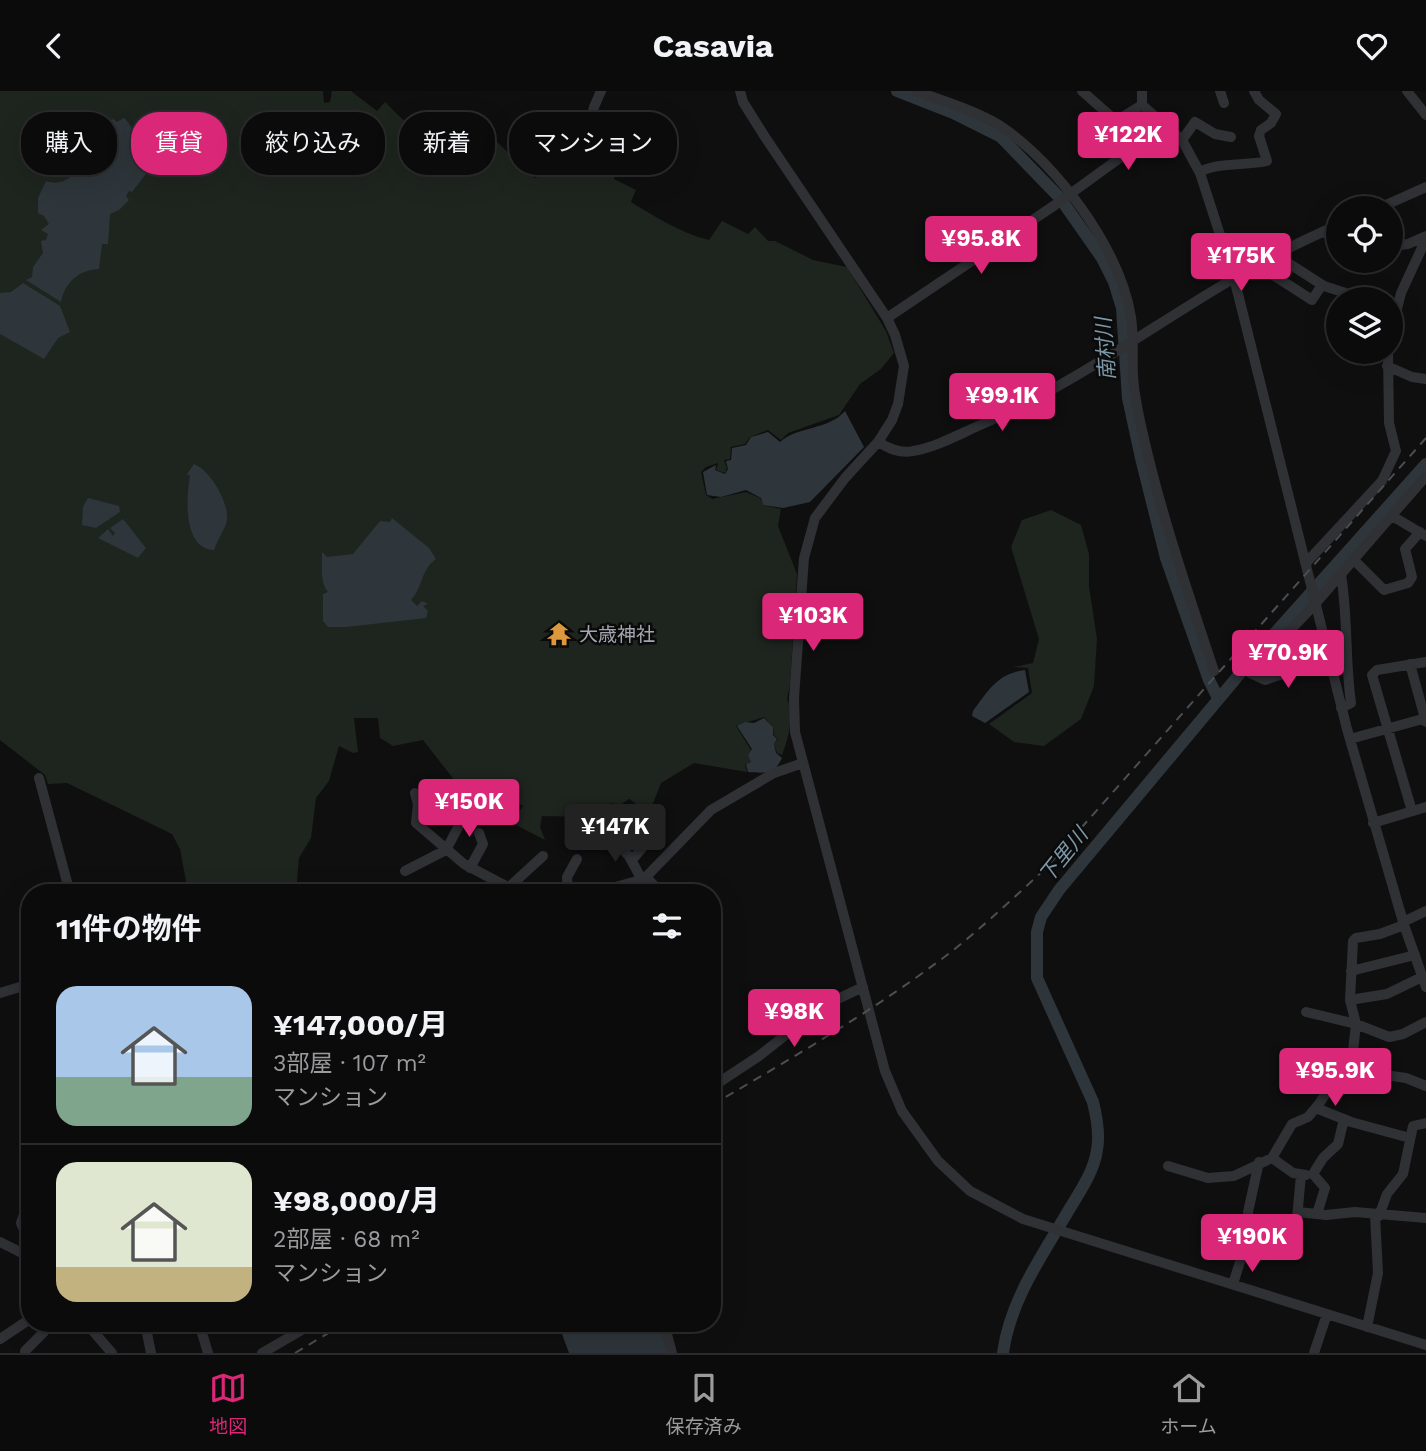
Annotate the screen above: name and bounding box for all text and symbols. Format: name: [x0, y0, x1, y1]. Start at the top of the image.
icon: back: [35, 27, 73, 65]
text: Casavia: [653, 27, 774, 65]
icon: heart: [1353, 27, 1391, 65]
chip: 購入: [21, 112, 117, 175]
chip: 賃貸: [131, 112, 227, 175]
chip: 絞り込み: [241, 112, 385, 175]
chip: 新着: [399, 112, 495, 175]
chip: マンション: [509, 112, 677, 175]
pin: ¥122K: [1079, 113, 1177, 172]
text: ¥122K: [1094, 121, 1162, 148]
map controls: [1326, 196, 1403, 364]
button: locate: [1326, 196, 1403, 273]
pin: ¥95.8K: [924, 216, 1038, 276]
text: ¥95.8K: [941, 225, 1021, 252]
pin: ¥175K: [1192, 233, 1290, 293]
text: ¥175K: [1207, 242, 1275, 269]
button: layers: [1326, 287, 1403, 364]
water label: 南村川: [1090, 315, 1120, 381]
pin: ¥99.1K: [945, 373, 1059, 433]
text: ¥99.1K: [965, 382, 1039, 409]
pin: ¥103K: [764, 594, 862, 653]
text: ¥103K: [778, 602, 848, 629]
temple icon: 大歳神社: [545, 620, 573, 648]
place label: 大歳神社: [579, 623, 655, 646]
pin: ¥70.9K: [1231, 631, 1345, 690]
text: ¥70.9K: [1248, 639, 1328, 666]
pin: ¥150K: [420, 779, 518, 839]
text: ¥150K: [434, 788, 504, 815]
pin: ¥147K: [566, 805, 664, 864]
text: ¥147K: [581, 813, 649, 840]
water label: 下里川: [1033, 821, 1094, 887]
icon: filters: [648, 907, 686, 945]
text: 11件の物件: [56, 911, 202, 946]
pin: ¥98K: [753, 989, 835, 1049]
text: ¥98K: [764, 998, 824, 1025]
text: ¥147,000/月: [273, 1007, 448, 1042]
icon: home: [112, 1014, 196, 1098]
pin: ¥95.9K: [1278, 1049, 1392, 1108]
text: 3部屋 · 107 m²: [273, 1050, 426, 1077]
text: ¥95.9K: [1295, 1057, 1375, 1084]
text: マンション: [273, 1084, 388, 1111]
text: ¥98,000/月: [273, 1183, 440, 1218]
icon: home: [112, 1190, 196, 1274]
pin: ¥190K: [1203, 1215, 1301, 1274]
text: ¥190K: [1217, 1223, 1287, 1250]
text: 2部屋 · 68 m²: [273, 1226, 420, 1253]
text: マンション: [273, 1260, 388, 1287]
tab: 地図: [209, 1369, 247, 1438]
tab: 保存済み: [666, 1369, 742, 1438]
tab: ホーム: [1160, 1369, 1217, 1438]

